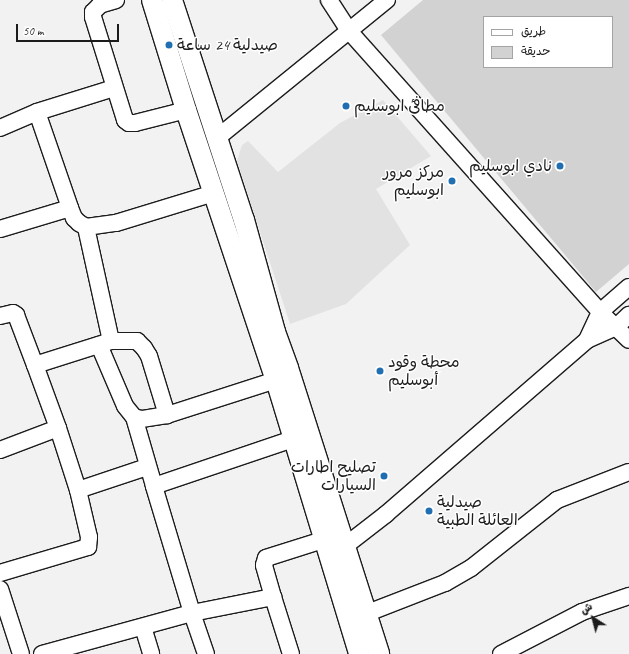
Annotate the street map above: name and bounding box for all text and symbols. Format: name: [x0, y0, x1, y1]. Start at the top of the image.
scale bar: [18, 16, 121, 42]
legend: [483, 16, 613, 68]
text: 50 m: [23, 23, 43, 39]
text: طريق: [521, 23, 546, 39]
place label: صيدلية 24 ساعة: [177, 35, 278, 55]
marker: صيدلية 24 ساعة: [164, 40, 174, 50]
text: حديقة: [521, 43, 550, 59]
place label: مطافئ ابوسليم: [354, 96, 445, 116]
marker: مطافئ ابوسليم: [341, 101, 351, 111]
place label: نادي ابوسليم: [469, 156, 552, 176]
marker: نادي ابوسليم: [555, 161, 565, 171]
place label: مركز مرور ابوسليم: [383, 162, 444, 200]
marker: مركز مرور ابوسليم: [447, 176, 457, 186]
place label: محطة وقود أبوسليم: [388, 352, 460, 390]
marker: محطة وقود أبوسليم: [375, 366, 385, 376]
place label: تصليح اطارات السيارات: [291, 457, 376, 495]
marker: تصليح اطارات السيارات: [379, 471, 389, 481]
place label: صيدلية العائلة الطبية: [437, 492, 518, 530]
marker: صيدلية العائلة الطبية: [424, 506, 434, 516]
north arrow: [573, 598, 613, 638]
text: ش: [577, 599, 595, 618]

